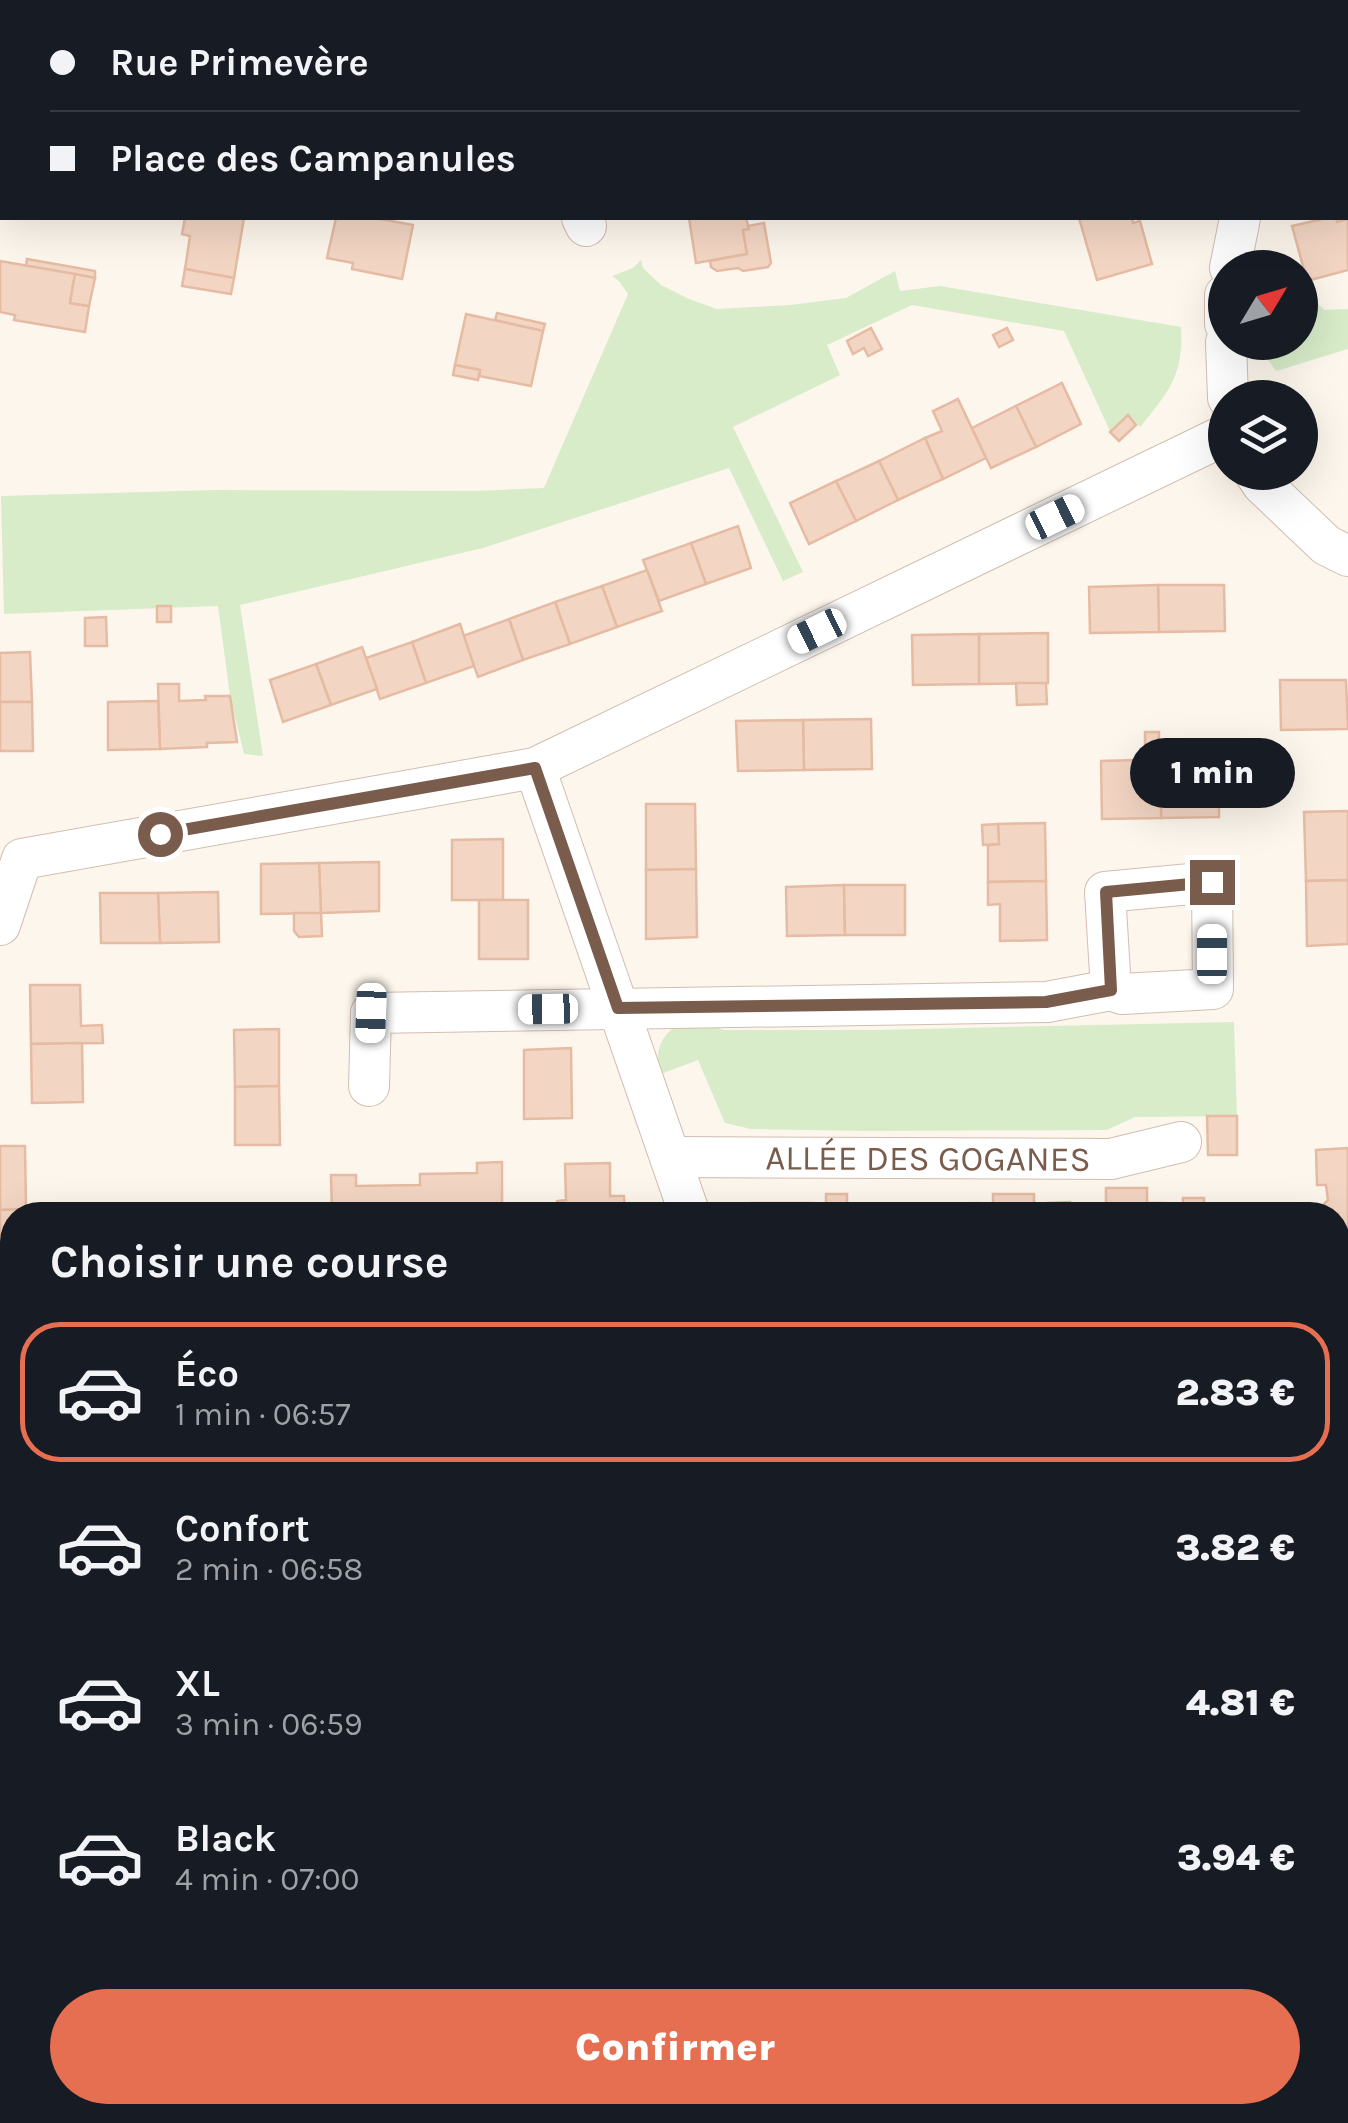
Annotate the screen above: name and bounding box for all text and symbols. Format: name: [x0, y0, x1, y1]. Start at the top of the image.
text: Rue Primevère: [110, 40, 369, 85]
text: Place des Campanules: [110, 136, 516, 181]
north arrow: [1208, 250, 1318, 360]
map controls: [1208, 250, 1318, 490]
button: layers: [1208, 380, 1318, 490]
car: [1021, 490, 1089, 544]
car: [783, 604, 851, 658]
callout: 1 min: [1130, 737, 1294, 807]
text: 1 min: [1171, 754, 1254, 791]
route start: [138, 812, 183, 857]
route end: [1190, 860, 1235, 905]
car: [1197, 924, 1227, 984]
car: [355, 982, 387, 1044]
car: [518, 993, 578, 1025]
street label: ALLÉE DES GOGANES: [765, 1137, 1091, 1179]
text: Choisir une course: [50, 1236, 449, 1288]
icon: car: [55, 1347, 145, 1437]
text: Éco: [175, 1351, 239, 1396]
text: 2.83 €: [1175, 1370, 1295, 1415]
text: 1 min · 06:57: [175, 1396, 351, 1433]
icon: car: [55, 1502, 145, 1592]
text: Confort: [175, 1506, 310, 1551]
text: 3.82 €: [1175, 1525, 1295, 1570]
text: 2 min · 06:58: [175, 1551, 363, 1588]
icon: car: [55, 1657, 145, 1747]
text: XL: [175, 1661, 220, 1706]
text: 4.81 €: [1186, 1680, 1295, 1725]
text: 3 min · 06:59: [175, 1706, 363, 1743]
icon: car: [55, 1812, 145, 1902]
text: Black: [175, 1816, 276, 1861]
text: 3.94 €: [1177, 1835, 1295, 1880]
text: 4 min · 07:00: [175, 1861, 360, 1898]
button: Confirmer: [50, 1989, 1300, 2104]

